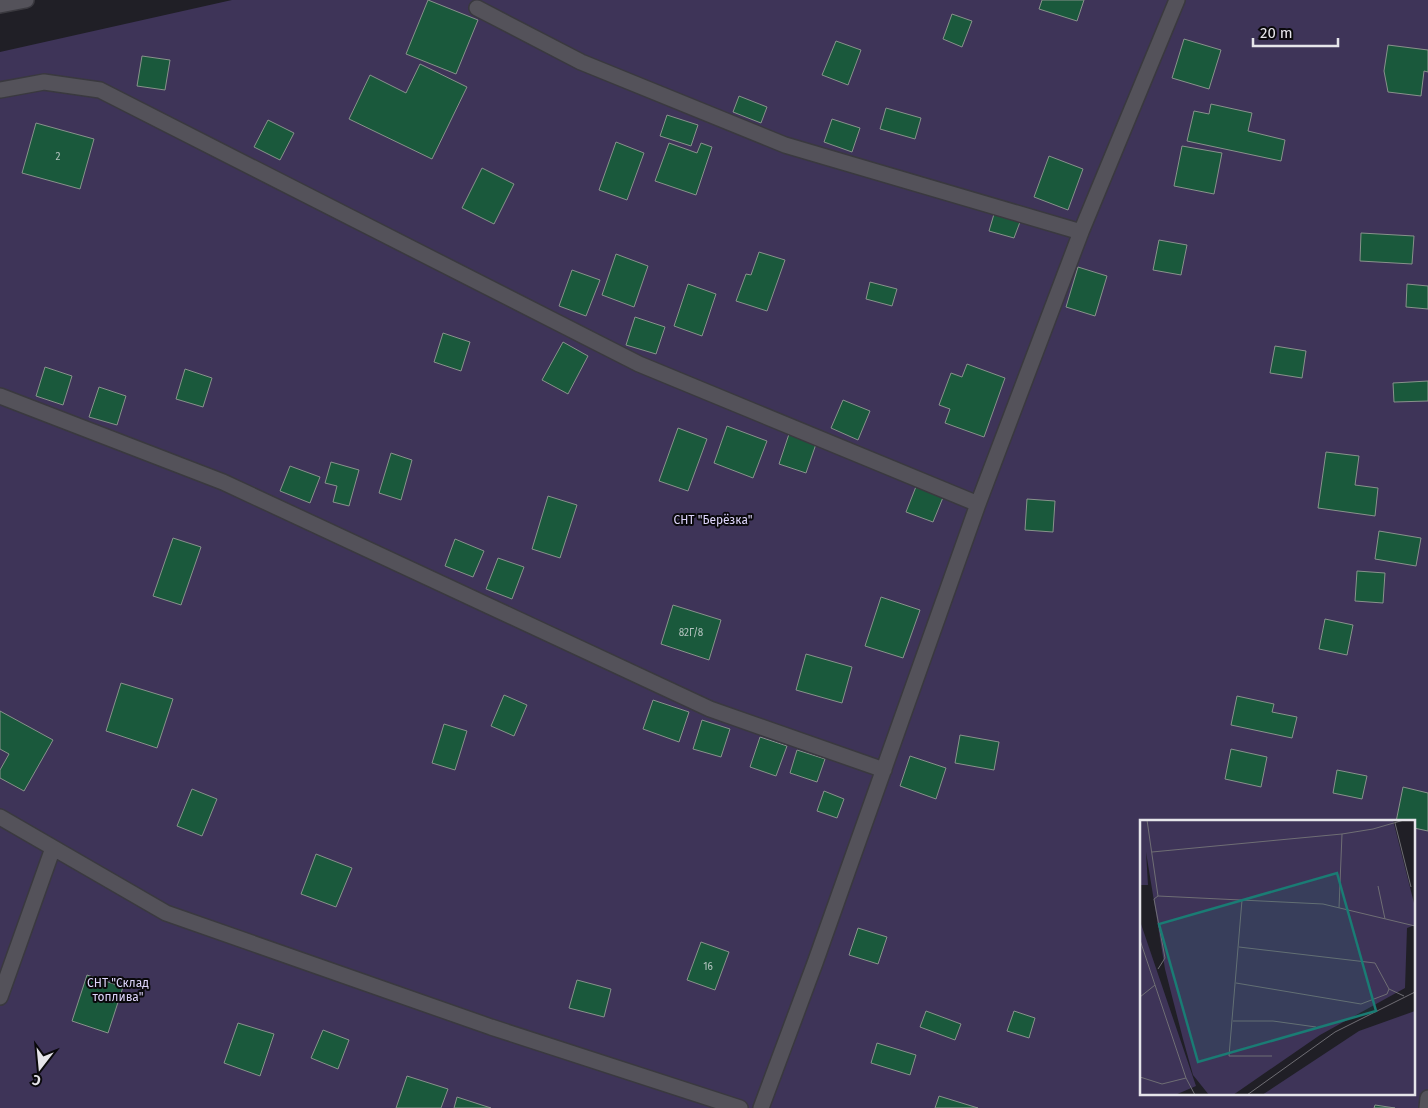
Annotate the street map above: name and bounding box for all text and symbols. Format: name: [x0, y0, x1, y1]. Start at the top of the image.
scale bar: [1253, 15, 1338, 47]
text: 20 m: [1260, 24, 1293, 42]
house number: 2: [56, 151, 61, 163]
park label: СНТ "Берёзка": [673, 513, 753, 527]
house number: 82Г/8: [679, 627, 704, 639]
inset map: [1140, 820, 1416, 1096]
house number: 16: [703, 961, 713, 973]
park label: СНТ "Склад топлива": [87, 976, 149, 1004]
north arrow: [15, 1043, 65, 1093]
text: С: [30, 1071, 43, 1089]

